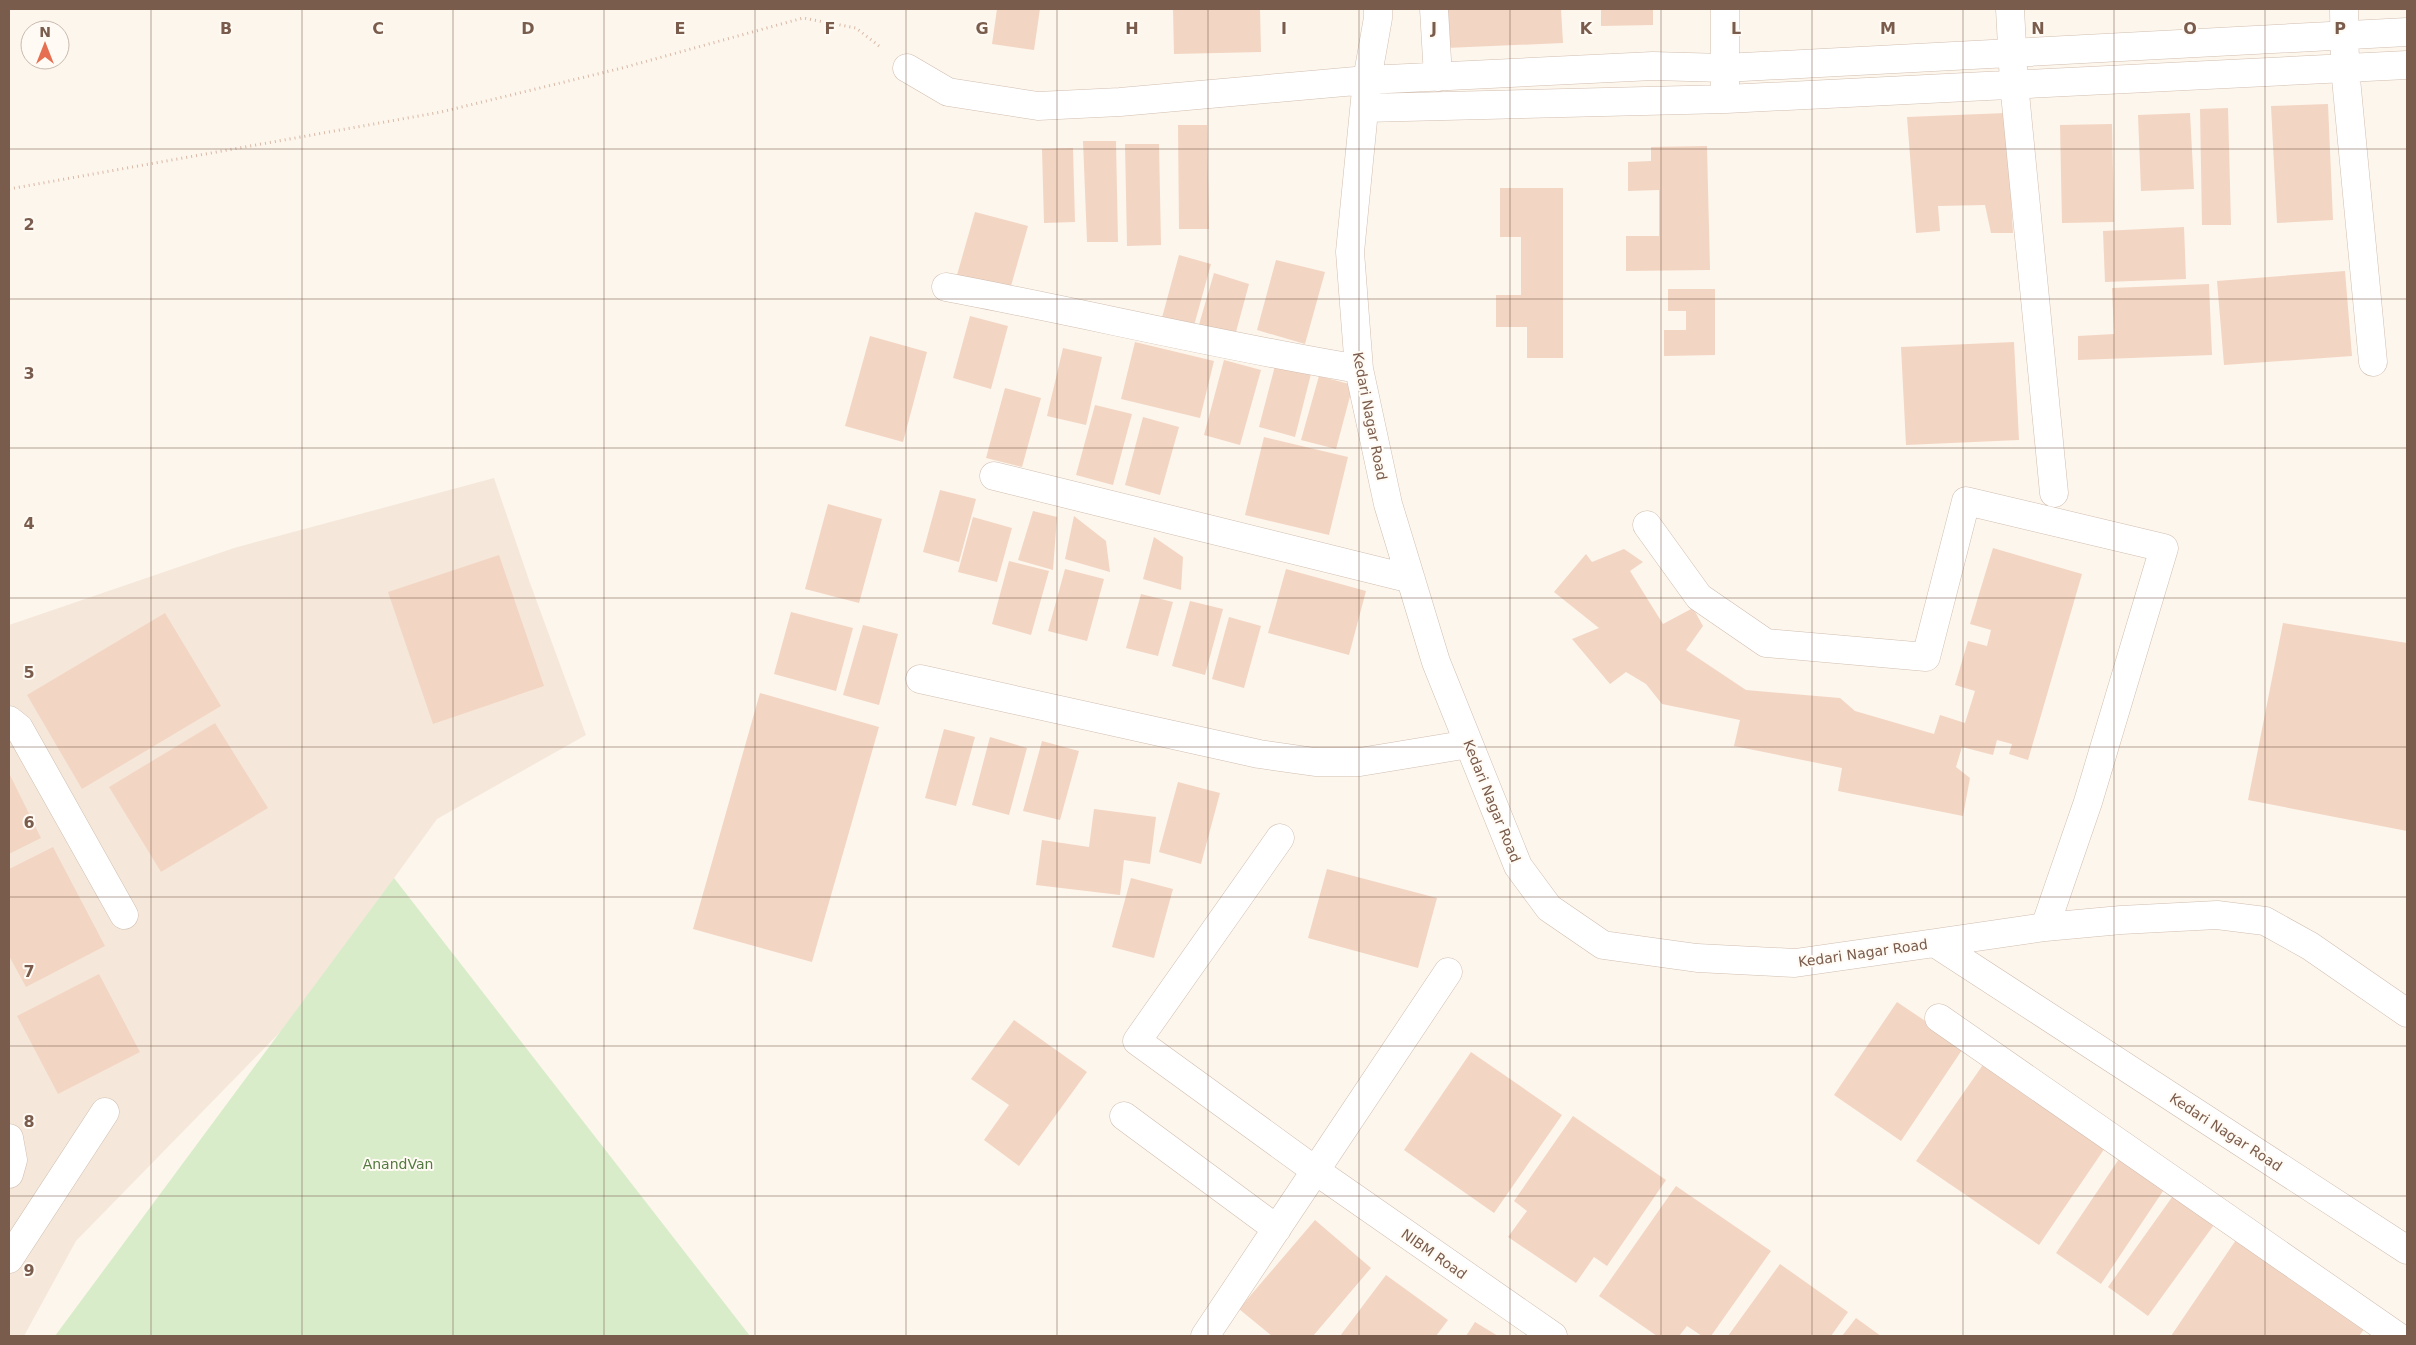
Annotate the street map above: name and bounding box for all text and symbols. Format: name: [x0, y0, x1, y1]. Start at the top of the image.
text: B: [220, 19, 232, 38]
text: C: [372, 19, 384, 38]
text: D: [521, 19, 535, 38]
text: E: [675, 19, 685, 38]
text: F: [825, 19, 835, 38]
text: G: [975, 19, 989, 38]
text: H: [1125, 19, 1139, 38]
text: I: [1281, 19, 1287, 38]
text: J: [1430, 19, 1437, 38]
text: K: [1580, 19, 1593, 38]
text: L: [1731, 19, 1741, 38]
text: M: [1880, 19, 1896, 38]
text: N: [2031, 19, 2045, 38]
text: O: [2183, 19, 2197, 38]
text: P: [2334, 19, 2346, 38]
north arrow: [20, 20, 70, 70]
text: N: [39, 24, 51, 40]
text: 2: [23, 215, 35, 234]
street label: Kedari Nagar Road: [1350, 350, 1390, 482]
text: 3: [23, 364, 35, 383]
text: 4: [23, 514, 35, 533]
text: 5: [23, 663, 35, 682]
street label: Kedari Nagar Road: [1460, 737, 1524, 865]
text: 6: [23, 813, 35, 832]
street label: Kedari Nagar Road: [1797, 936, 1929, 970]
text: 7: [23, 962, 35, 981]
street label: Kedari Nagar Road: [2167, 1090, 2285, 1174]
text: 8: [23, 1112, 35, 1131]
park label: AnandVan: [363, 1156, 433, 1172]
street label: NIBM Road: [1398, 1226, 1470, 1282]
text: 9: [23, 1261, 35, 1280]

